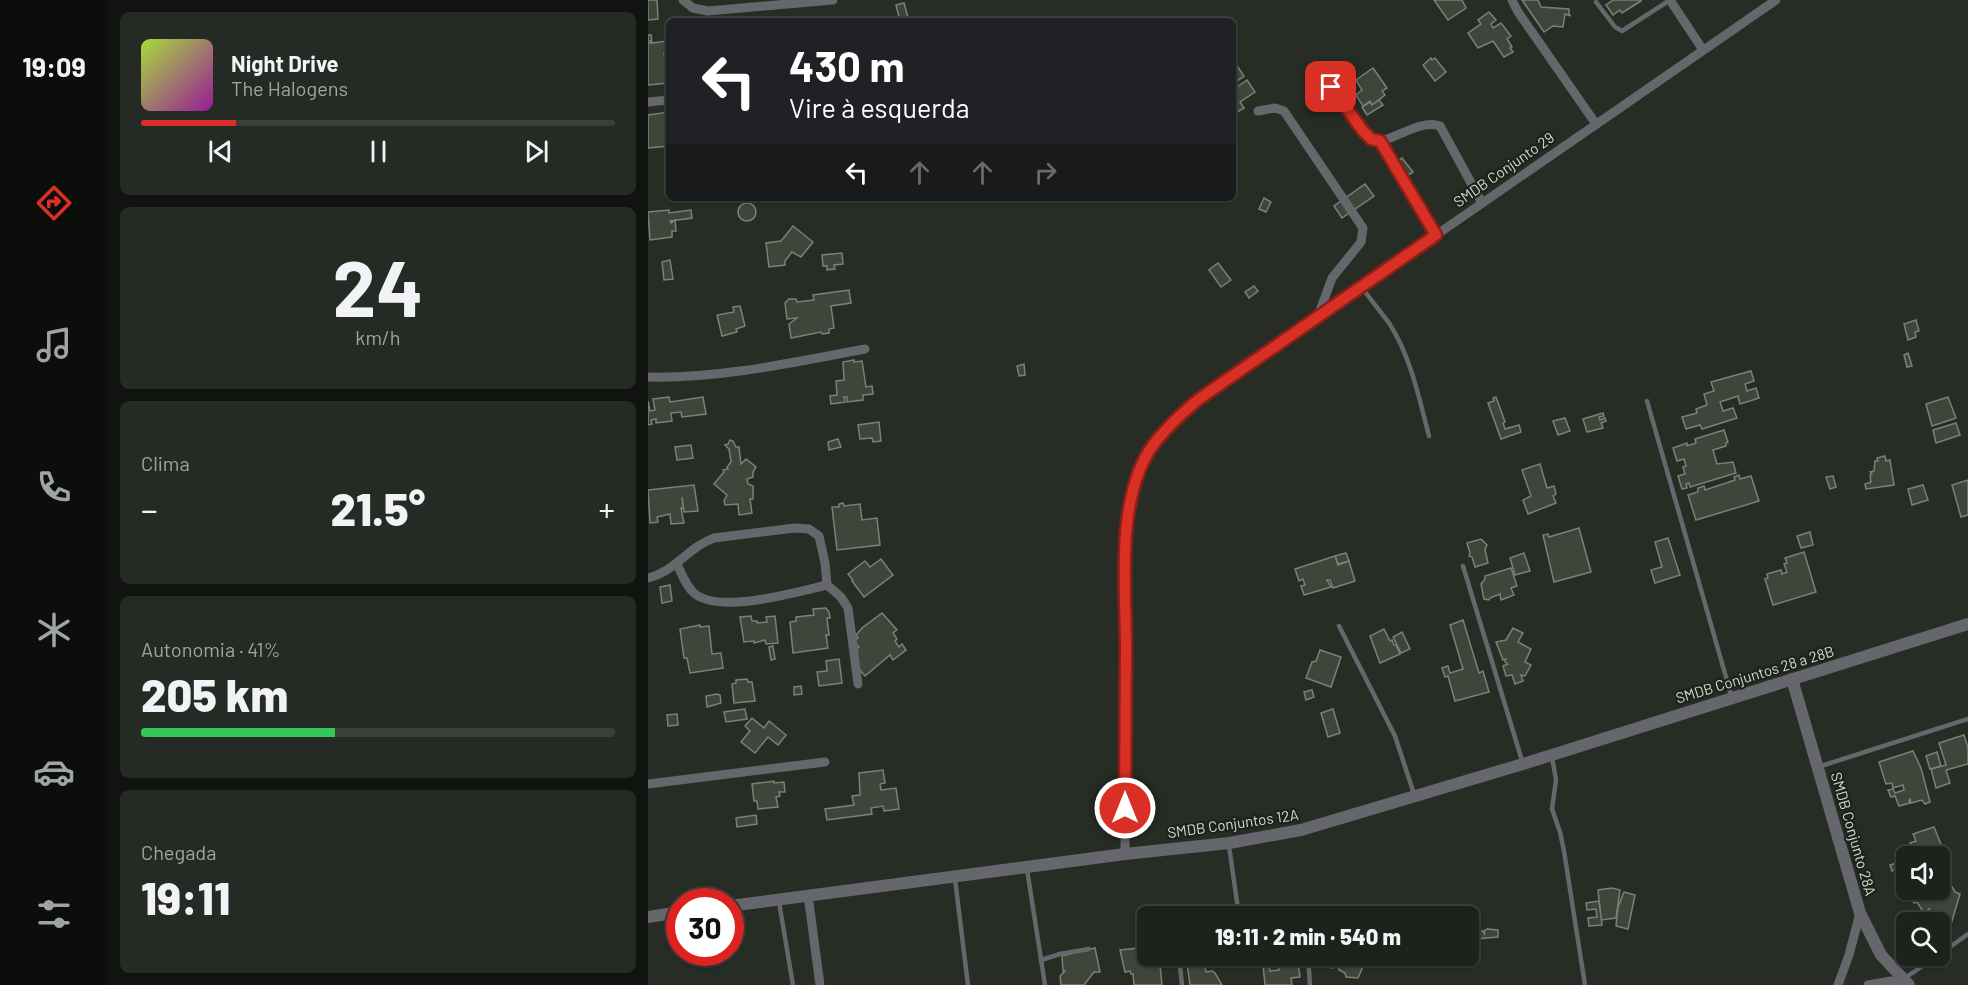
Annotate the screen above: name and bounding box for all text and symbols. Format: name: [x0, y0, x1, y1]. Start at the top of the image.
text: 430 m: [789, 40, 905, 90]
icon: left: [690, 42, 768, 120]
text: 19:09: [22, 50, 86, 82]
text: Night Drive: [231, 50, 339, 76]
pin: [1305, 61, 1356, 112]
icon: arrive: [1314, 70, 1347, 103]
text: The Halogens: [231, 76, 348, 100]
text: Vire à esquerda: [789, 91, 970, 123]
street label: SMDB Conjunto 29: [1450, 128, 1557, 211]
icon: previous: [204, 135, 237, 168]
icon: pause: [362, 135, 395, 168]
icon: next: [520, 135, 553, 168]
icon: left: [840, 156, 873, 189]
icon: ahead: [903, 156, 936, 189]
icon: ahead: [966, 156, 999, 189]
icon: right: [1029, 156, 1062, 189]
icon: directions: [33, 182, 75, 224]
text: 24: [333, 239, 423, 333]
icon: music: [33, 324, 75, 366]
text: km/h: [355, 325, 401, 349]
text: Clima: [141, 451, 190, 475]
icon: phone: [33, 466, 75, 508]
text: 21.5°: [331, 481, 425, 535]
text: −: [141, 489, 158, 529]
text: +: [599, 489, 615, 529]
icon: climate: [33, 609, 75, 651]
text: Autonomia · 41%: [141, 637, 280, 661]
street label: SMDB Conjuntos 28 a 28B: [1673, 641, 1836, 707]
text: 205 km: [141, 667, 288, 721]
icon: car: [33, 751, 75, 793]
street label: SMDB Conjunto 28A: [1828, 770, 1880, 898]
position arrow: [1093, 776, 1157, 840]
street label: SMDB Conjuntos 12A: [1166, 805, 1300, 841]
text: Chegada: [141, 840, 217, 864]
map controls: [1896, 846, 1950, 966]
button: sound: [1896, 846, 1950, 900]
text: 19:11: [141, 870, 230, 924]
speed limit sign: 30: [666, 888, 744, 966]
icon: filters: [33, 893, 75, 935]
button: search: [1896, 912, 1950, 966]
text: 19:11 · 2 min · 540 m: [1215, 923, 1401, 949]

